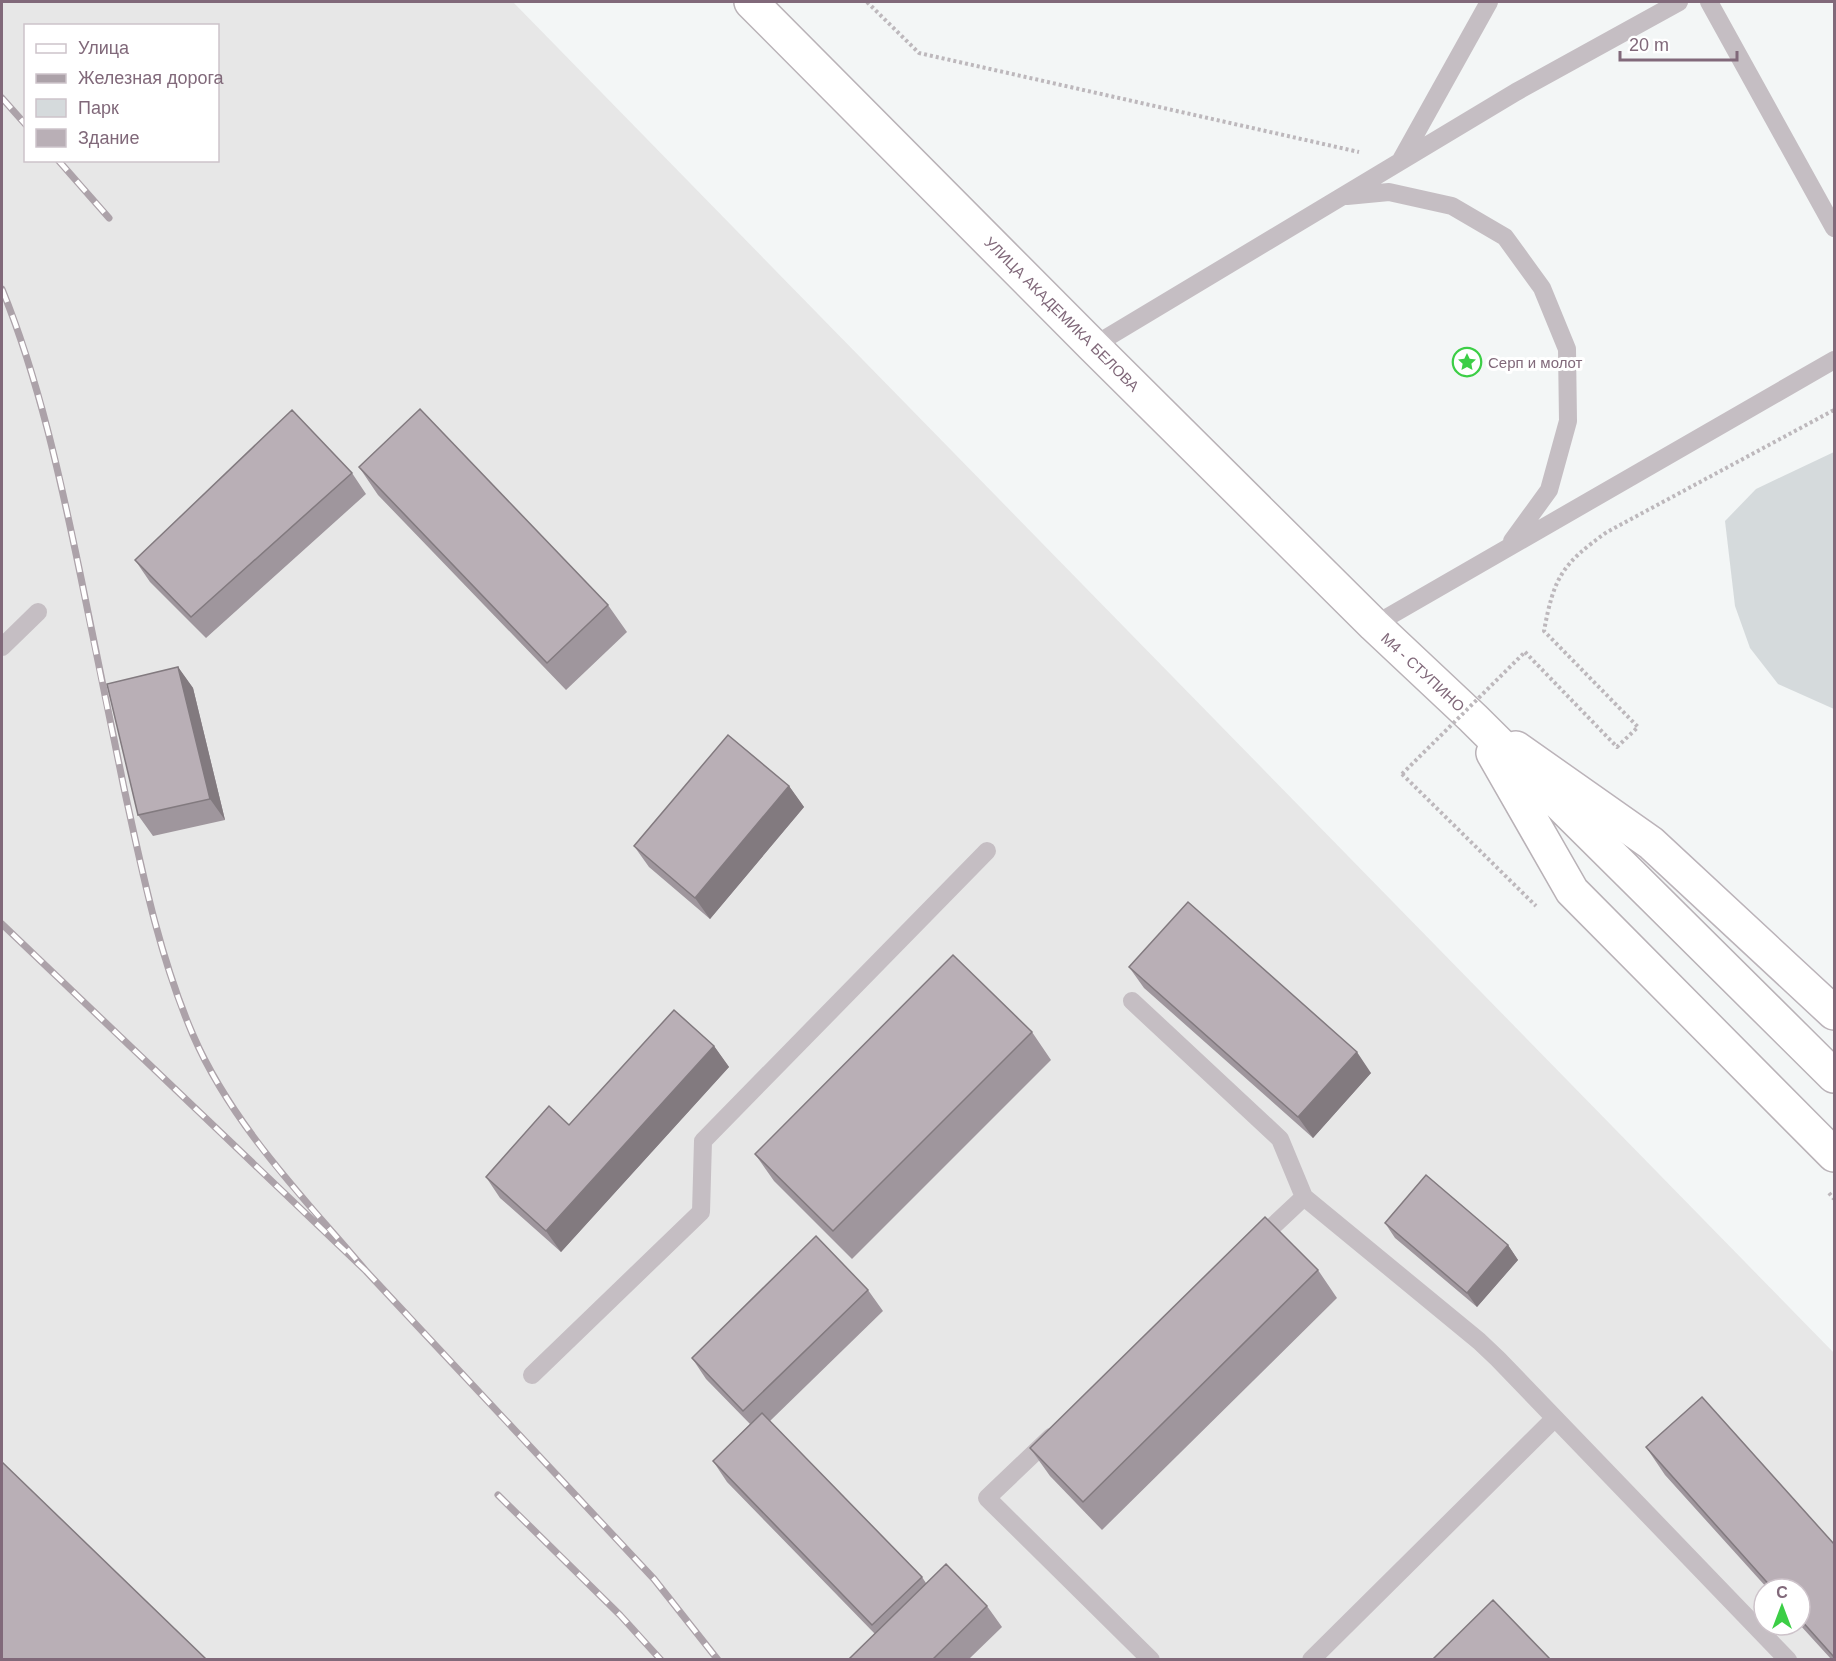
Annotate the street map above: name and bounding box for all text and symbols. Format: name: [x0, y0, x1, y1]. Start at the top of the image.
legend: [24, 24, 219, 162]
scale bar: [1620, 24, 1737, 62]
text: 20 m: [1629, 35, 1669, 55]
text: Улица: [78, 38, 130, 58]
text: Железная дорога: [78, 68, 225, 88]
text: Парк: [78, 98, 119, 118]
text: Здание: [78, 128, 139, 148]
street label: УЛИЦА АКАДЕМИКА БЕЛОВА: [981, 233, 1143, 395]
place icon: Серп и молот: [1451, 346, 1483, 378]
place label: Серп и молот: [1488, 354, 1583, 371]
street label: М4 - СТУПИНО: [1378, 629, 1468, 715]
north arrow: [1752, 1577, 1812, 1637]
text: С: [1776, 1584, 1788, 1601]

